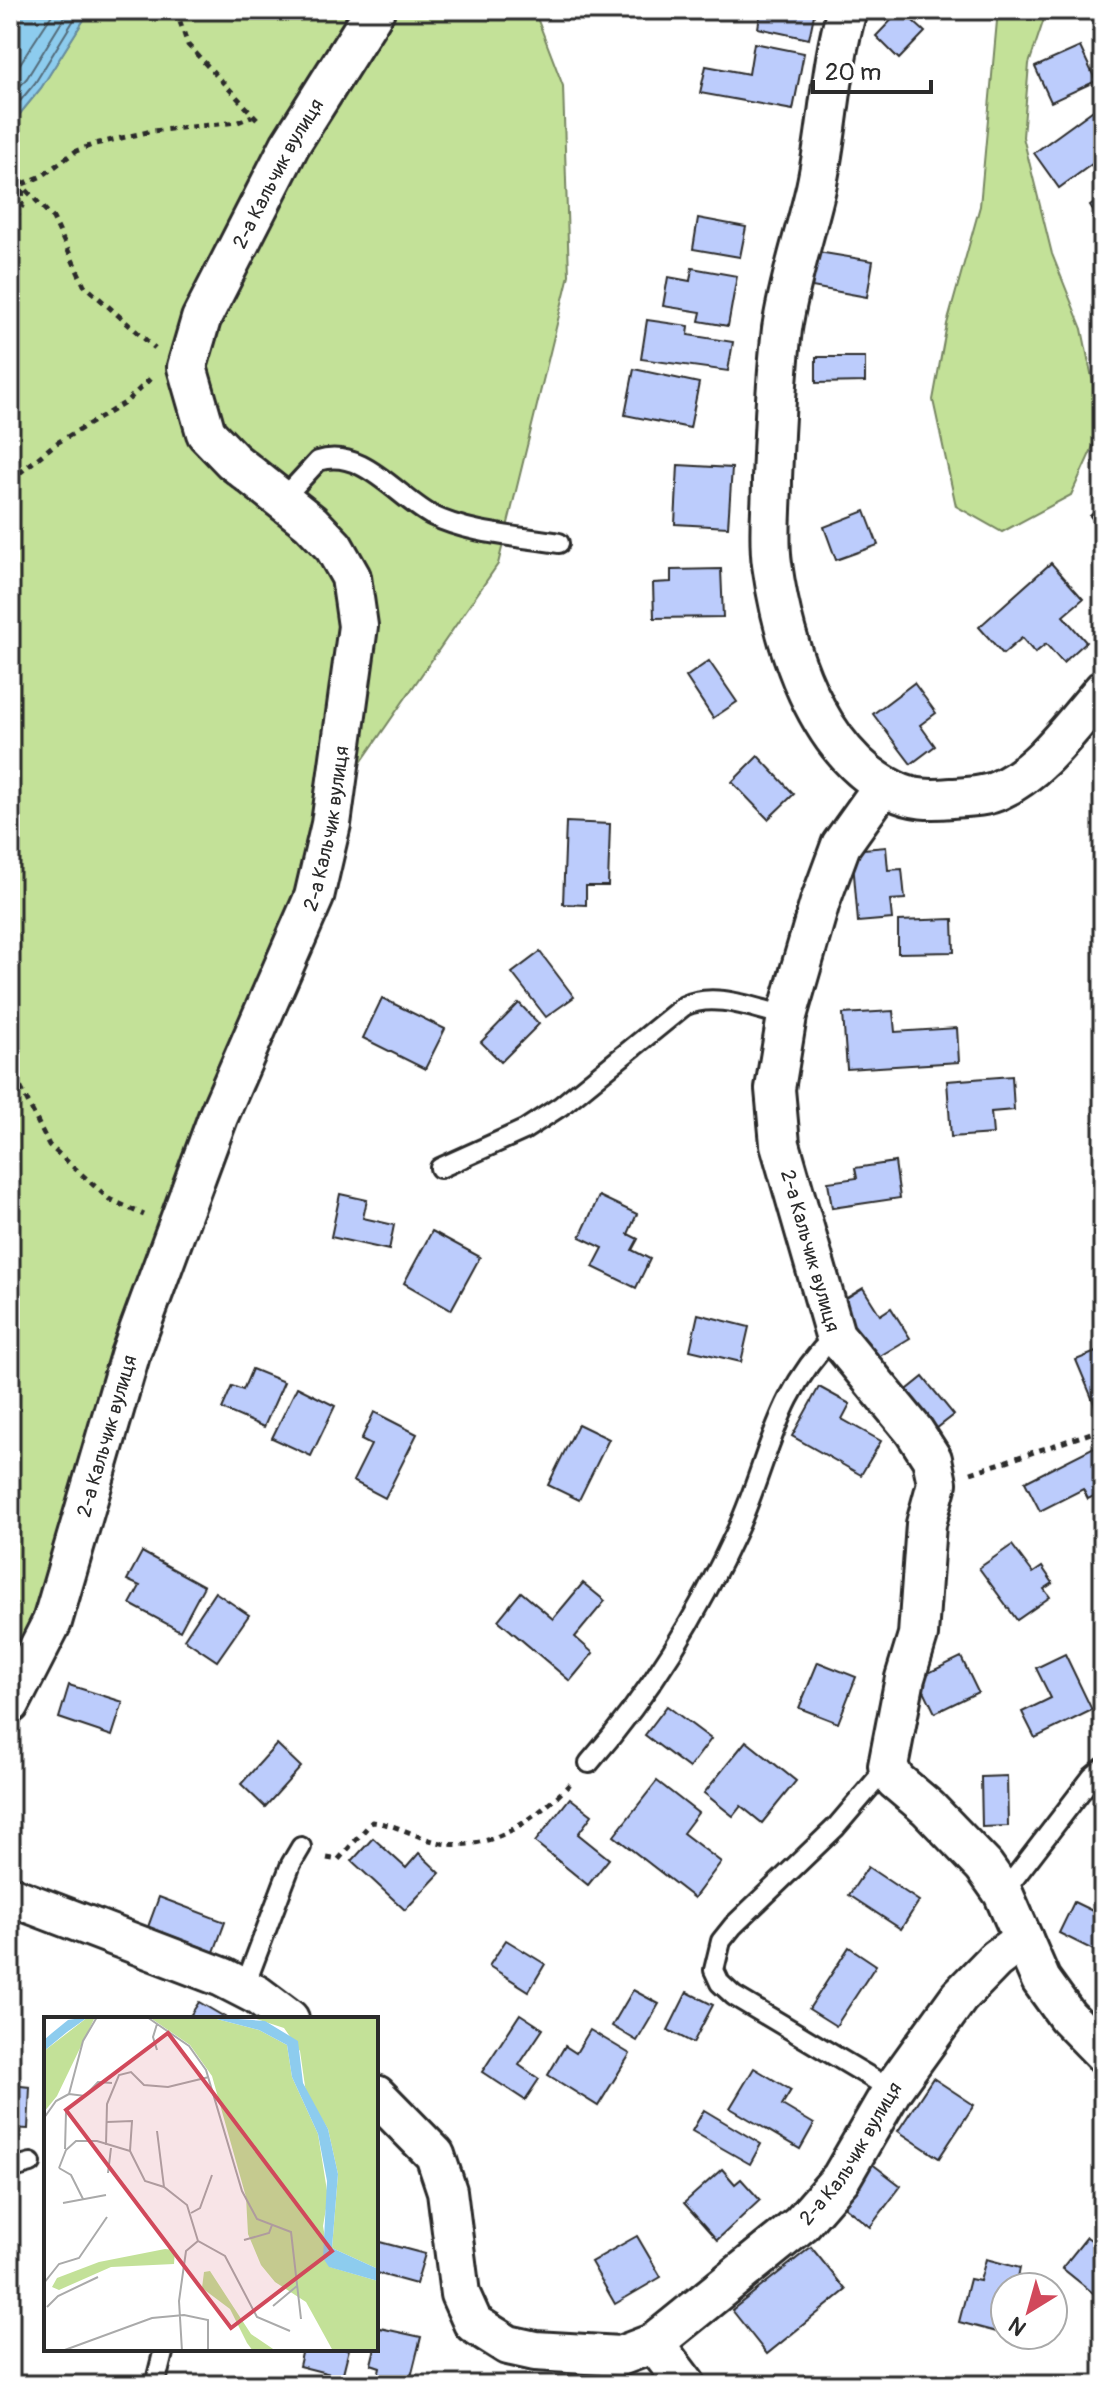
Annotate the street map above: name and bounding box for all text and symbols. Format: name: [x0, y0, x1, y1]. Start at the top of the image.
scale bar: [813, 44, 931, 94]
text: 20 m: [825, 58, 881, 87]
street label: 2-а Кальчик вулиця: [227, 94, 329, 253]
street label: 2-а Кальчик вулиця: [297, 744, 354, 915]
street label: 2-а Кальчик вулиця: [776, 1167, 846, 1334]
street label: 2-а Кальчик вулиця: [71, 1352, 142, 1520]
inset map: [44, 2017, 378, 2351]
street label: 2-а Кальчик вулиця: [793, 2076, 907, 2230]
north arrow: [989, 2271, 1069, 2351]
text: N: [1003, 2310, 1032, 2342]

